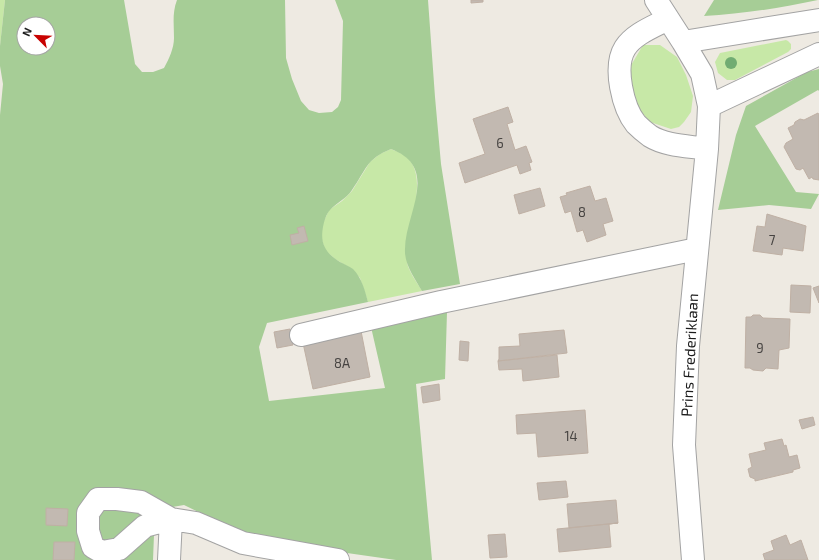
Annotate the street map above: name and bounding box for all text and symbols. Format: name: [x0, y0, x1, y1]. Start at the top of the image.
north arrow: [16, 16, 56, 56]
text: N: [19, 25, 34, 38]
house number: 6: [496, 135, 504, 151]
house number: 8: [578, 204, 586, 220]
house number: 7: [769, 232, 776, 248]
street label: Prins Frederiklaan: [677, 293, 701, 417]
house number: 9: [756, 340, 764, 356]
house number: 8A: [334, 355, 350, 371]
house number: 14: [564, 428, 578, 444]

